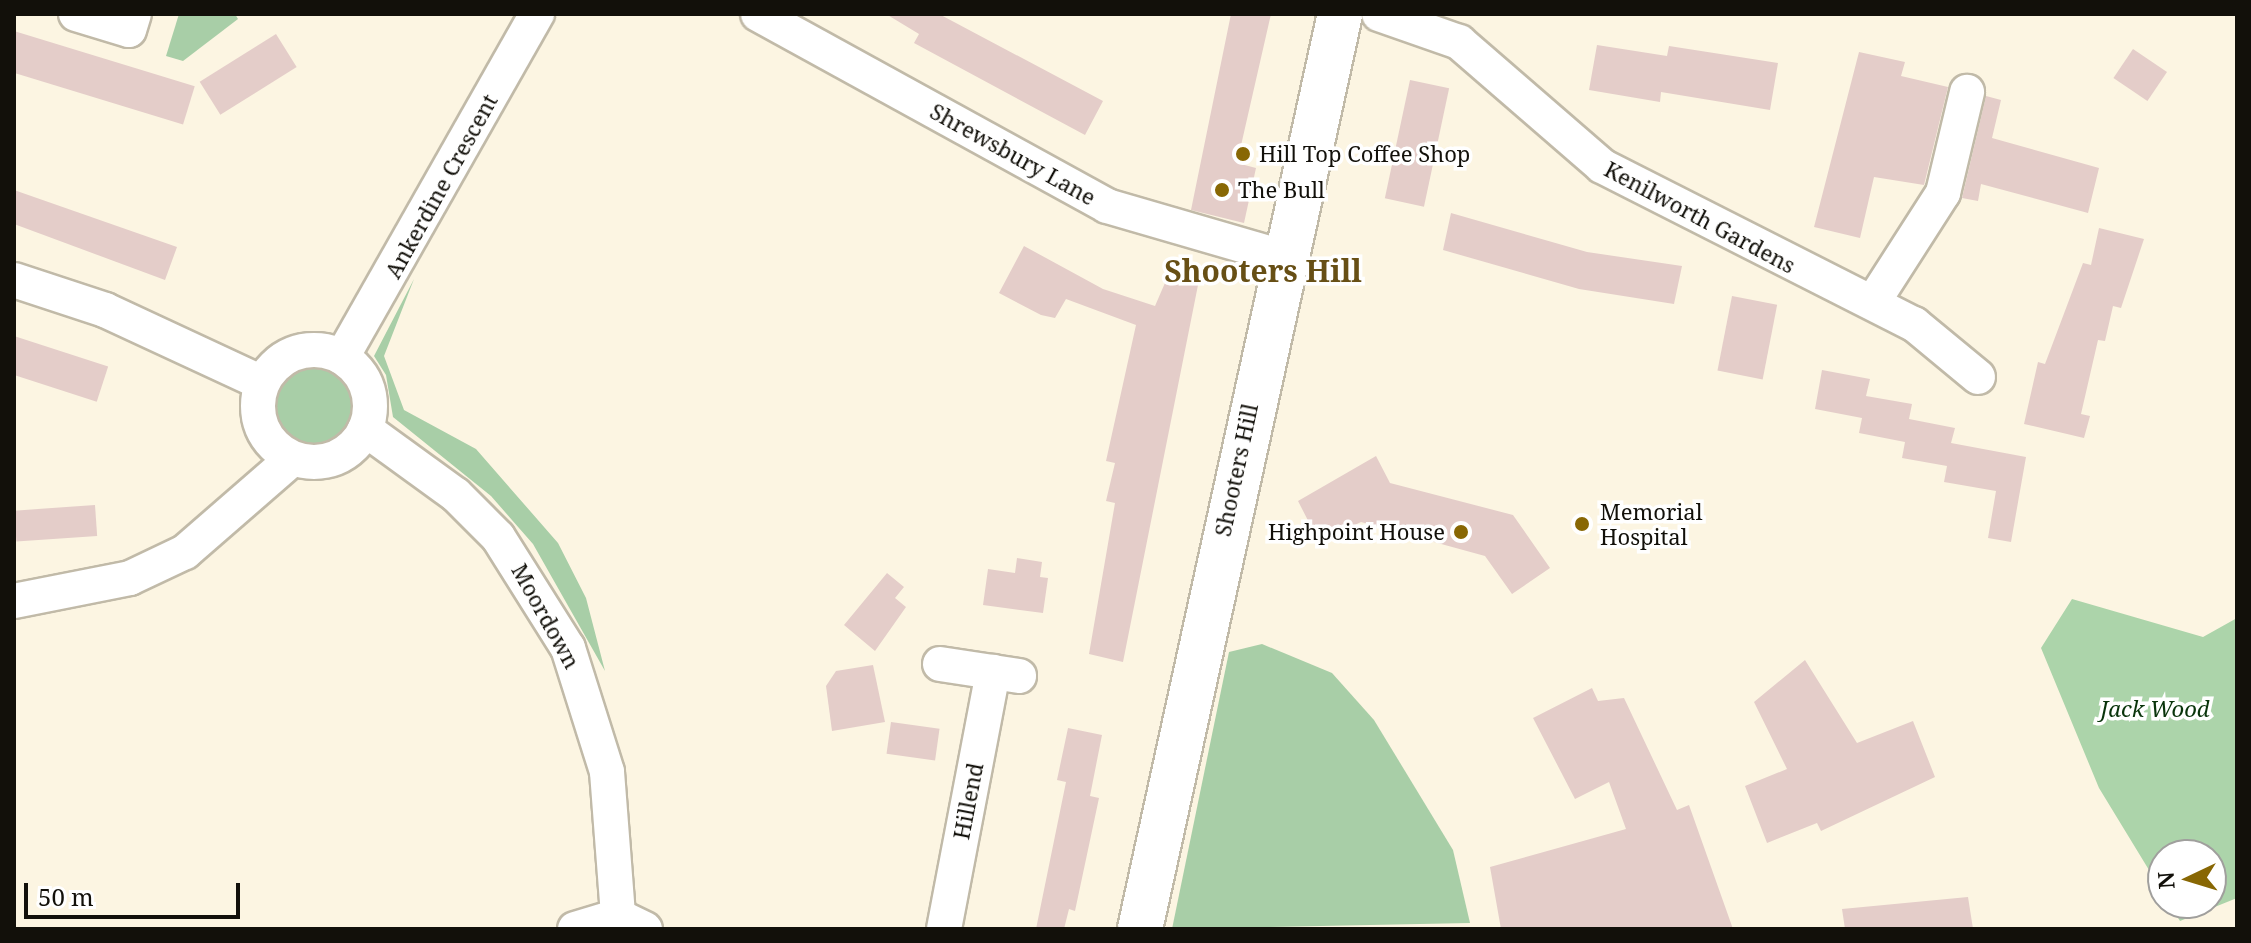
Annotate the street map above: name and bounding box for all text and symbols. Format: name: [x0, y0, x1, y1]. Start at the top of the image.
street label: Ankerdine Crescent: [379, 89, 503, 283]
street label: Shrewsbury Lane: [926, 98, 1100, 210]
place label: Hill Top Coffee Shop: [1259, 141, 1470, 167]
marker: Hill Top Coffee Shop: [1234, 145, 1252, 163]
street label: Kenilworth Gardens: [1600, 156, 1800, 278]
place label: The Bull: [1238, 177, 1325, 203]
marker: The Bull: [1213, 181, 1231, 199]
district label: Shooters Hill: [1164, 253, 1362, 289]
street label: Shooters Hill: [1209, 401, 1263, 539]
place label: Memorial Hospital: [1600, 498, 1702, 550]
marker: Memorial Hospital: [1571, 513, 1593, 535]
place label: Highpoint House: [1268, 519, 1445, 545]
marker: Highpoint House: [1452, 523, 1470, 541]
street label: Moordown: [506, 559, 586, 673]
park label: Jack Wood: [2100, 696, 2210, 722]
street label: Hillend: [948, 760, 988, 842]
north arrow: [2147, 839, 2227, 919]
scale bar: [28, 867, 244, 917]
text: N: [2149, 871, 2181, 890]
text: 50 m: [38, 880, 94, 913]

